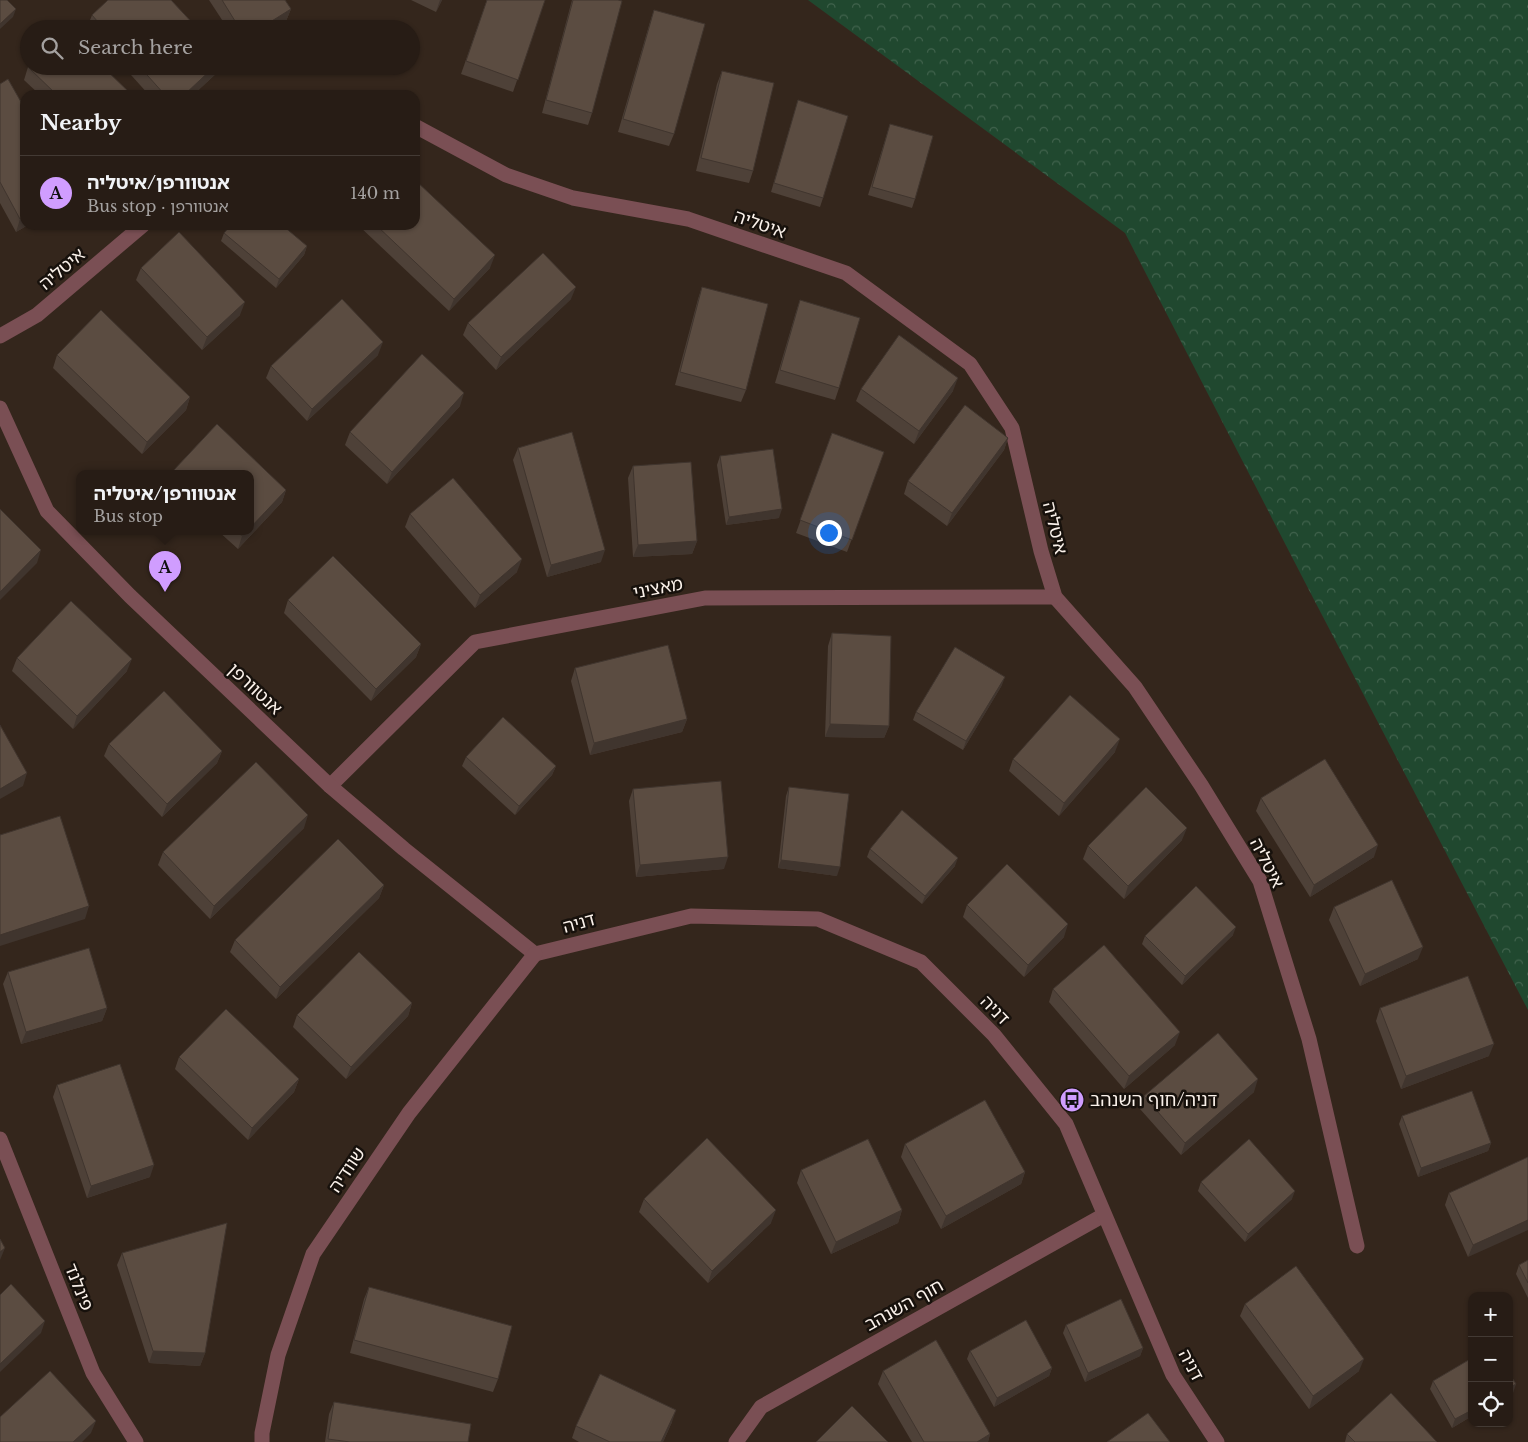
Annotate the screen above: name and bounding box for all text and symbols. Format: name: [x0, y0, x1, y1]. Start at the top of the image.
search box: [20, 20, 420, 75]
icon: search: [38, 34, 66, 62]
text: Search here: [78, 36, 193, 59]
text: Nearby: [40, 110, 121, 136]
text: אנטוורפן/איטליה: [87, 171, 230, 194]
text: A: [50, 183, 62, 203]
text: 140 m: [350, 183, 400, 203]
text: Bus stop · אנטוורפן: [87, 196, 229, 216]
street label: איטליה: [731, 205, 789, 243]
street label: איטליה: [35, 243, 89, 295]
popup: [76, 470, 254, 535]
text: אנטוורפן/איטליה: [94, 482, 236, 505]
street label: איטליה: [1038, 500, 1072, 556]
text: Bus stop: [94, 506, 163, 526]
your location: [816, 520, 842, 546]
pin: A: [149, 551, 181, 592]
street label: מאציני: [631, 572, 685, 604]
street label: אנטוורפן: [223, 658, 287, 720]
street label: איטליה: [1245, 834, 1289, 892]
street label: דניה: [560, 908, 598, 938]
street label: דניה: [976, 991, 1014, 1030]
bus stop icon: דניה/חוף השנהב: [1059, 1087, 1085, 1113]
place label: דניה/חוף השנהב: [1090, 1089, 1218, 1111]
street label: שוודיה: [324, 1143, 370, 1197]
street label: פינלנד: [60, 1260, 98, 1314]
street label: חוף השנהב: [861, 1274, 947, 1336]
map controls: [1468, 1292, 1513, 1427]
button: +: [1468, 1292, 1513, 1337]
button: −: [1468, 1337, 1513, 1382]
street label: דניה: [1174, 1345, 1208, 1385]
button: locate: [1468, 1382, 1513, 1427]

